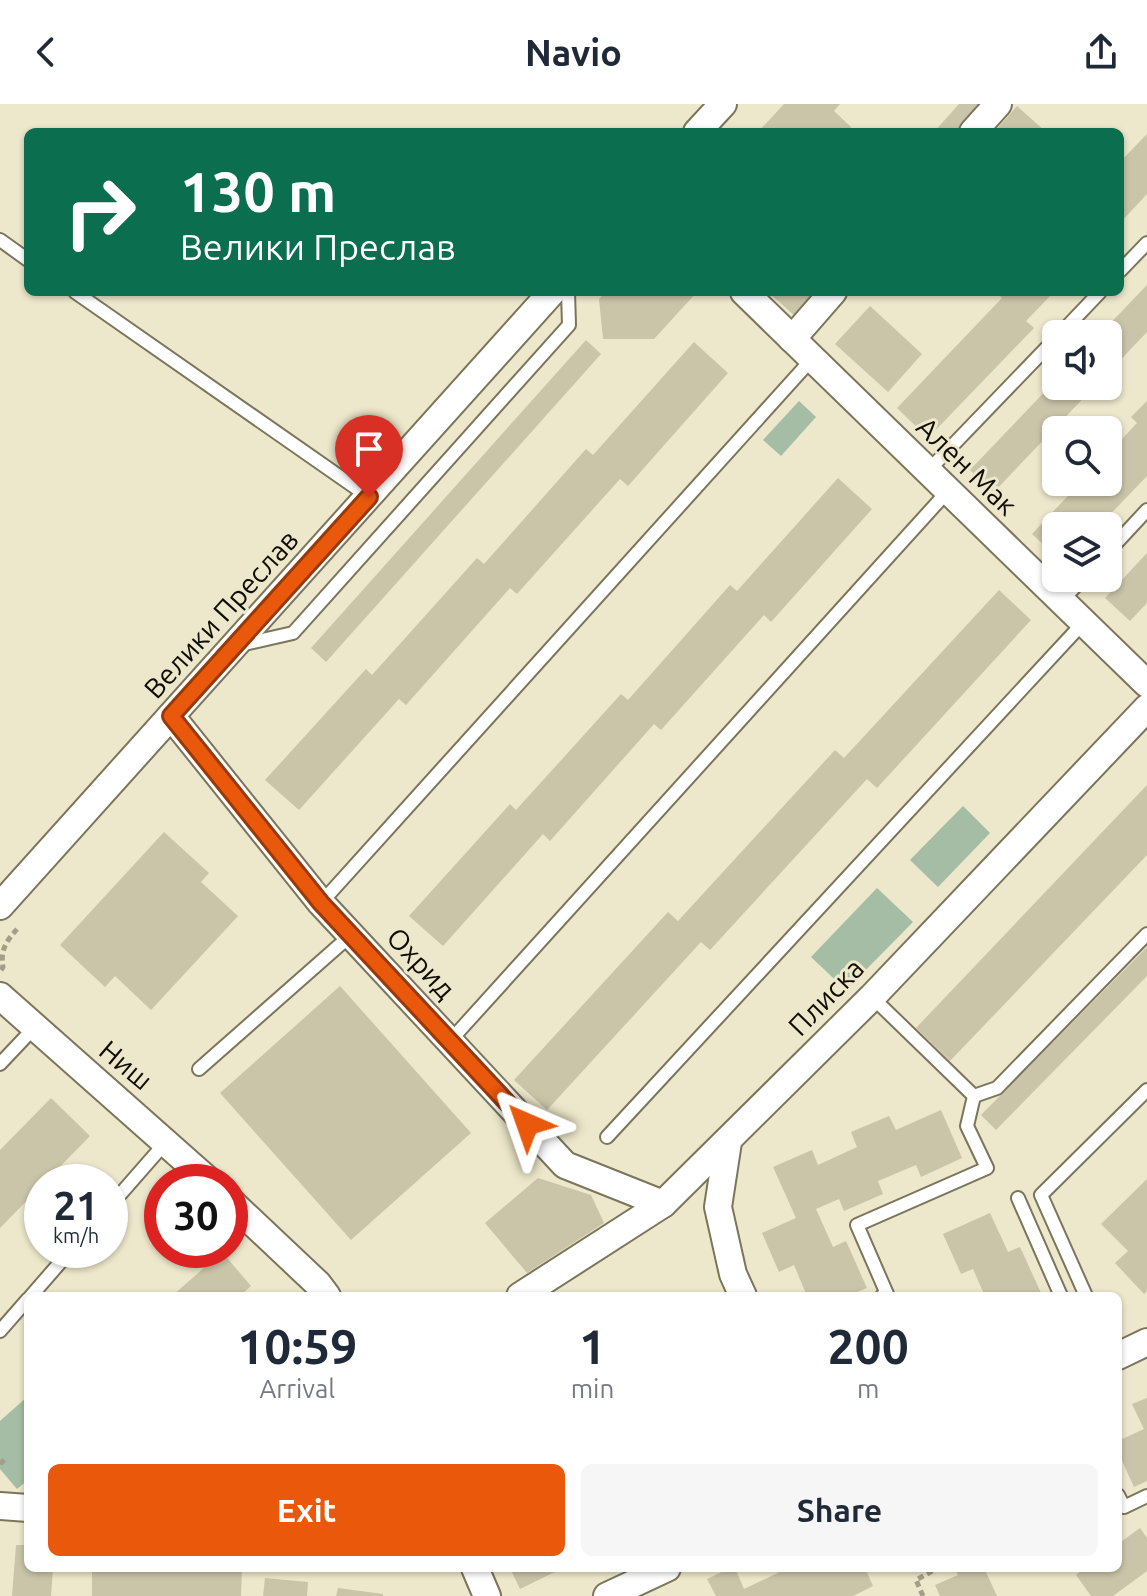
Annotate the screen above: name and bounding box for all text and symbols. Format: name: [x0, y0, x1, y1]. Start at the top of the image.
icon: back: [24, 30, 68, 74]
icon: share: [1079, 30, 1123, 74]
text: Navio: [525, 32, 622, 73]
icon: right: [48, 160, 152, 264]
text: 130 m: [180, 160, 336, 223]
text: Велики Преслав: [180, 226, 456, 267]
map controls: [1042, 320, 1122, 592]
button: sound: [1042, 320, 1122, 400]
street label: Ален Мак: [911, 411, 1024, 521]
pin: [335, 415, 403, 497]
button: search: [1042, 416, 1122, 496]
icon: arrive: [347, 427, 391, 471]
button: layers: [1042, 512, 1122, 592]
street label: Велики Преслав: [137, 524, 304, 704]
street label: Охрид: [381, 921, 462, 1004]
street label: Плиска: [782, 952, 869, 1041]
street label: Ниш: [94, 1034, 159, 1095]
position arrow: [485, 1082, 569, 1166]
speed limit sign: 30: [144, 1164, 248, 1268]
text: 21: [53, 1183, 99, 1228]
text: km/h: [53, 1224, 99, 1247]
text: 10:59: [237, 1319, 357, 1373]
text: 1: [579, 1319, 606, 1373]
text: 200: [828, 1319, 909, 1373]
text: Arrival: [259, 1374, 335, 1403]
text: min: [571, 1374, 614, 1403]
text: m: [857, 1374, 879, 1403]
button: Exit: [48, 1464, 565, 1556]
button: Share: [581, 1464, 1098, 1556]

